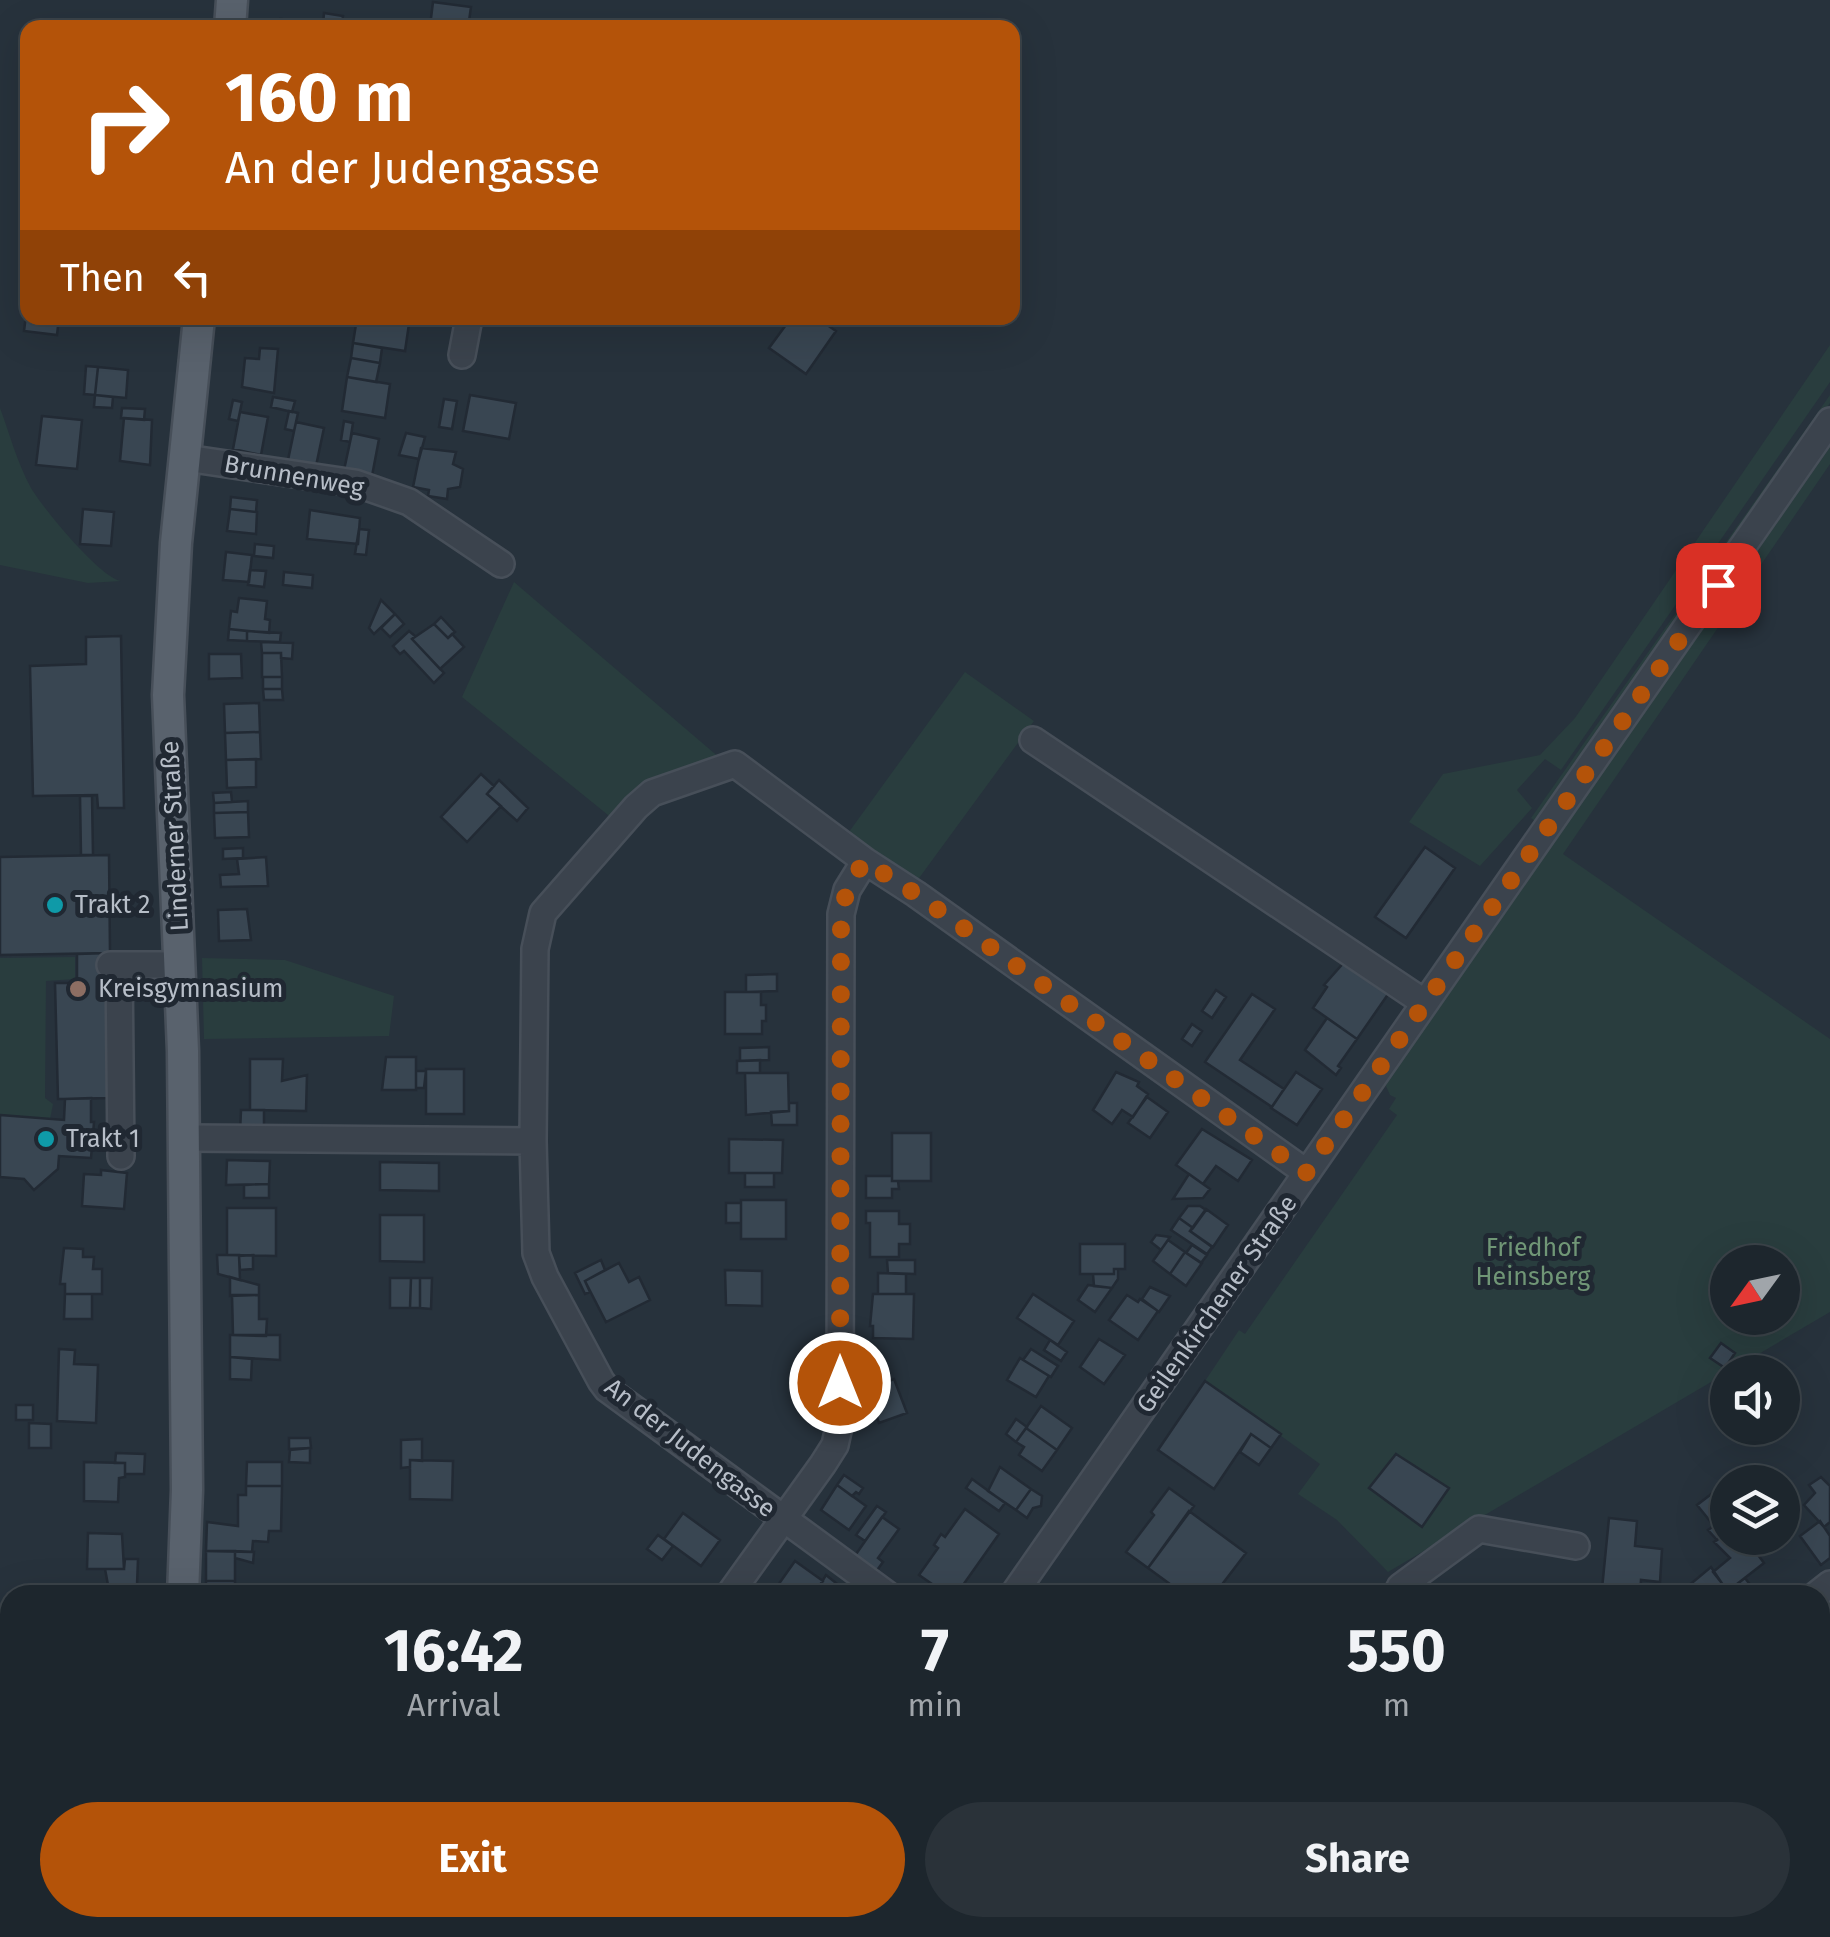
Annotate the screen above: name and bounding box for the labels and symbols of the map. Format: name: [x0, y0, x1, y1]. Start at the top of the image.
street label: Brunnenweg: [222, 449, 366, 503]
pin: [1676, 543, 1761, 628]
street label: Linderner Straße: [155, 740, 195, 932]
place label: Trakt 2: [75, 890, 150, 920]
marker: Trakt 2: [44, 894, 66, 916]
place label: Kreisgymnasium: [98, 974, 283, 1004]
marker: Kreisgymnasium: [67, 978, 89, 1000]
place label: Trakt 1: [66, 1124, 140, 1154]
marker: Trakt 1: [35, 1128, 57, 1150]
street label: Geilenkirchener Straße: [1130, 1189, 1304, 1419]
park label: Friedhof Heinsberg: [1476, 1233, 1590, 1292]
north arrow: [1710, 1245, 1800, 1335]
position arrow: [788, 1331, 892, 1435]
street label: An der Judengasse: [599, 1372, 781, 1524]

